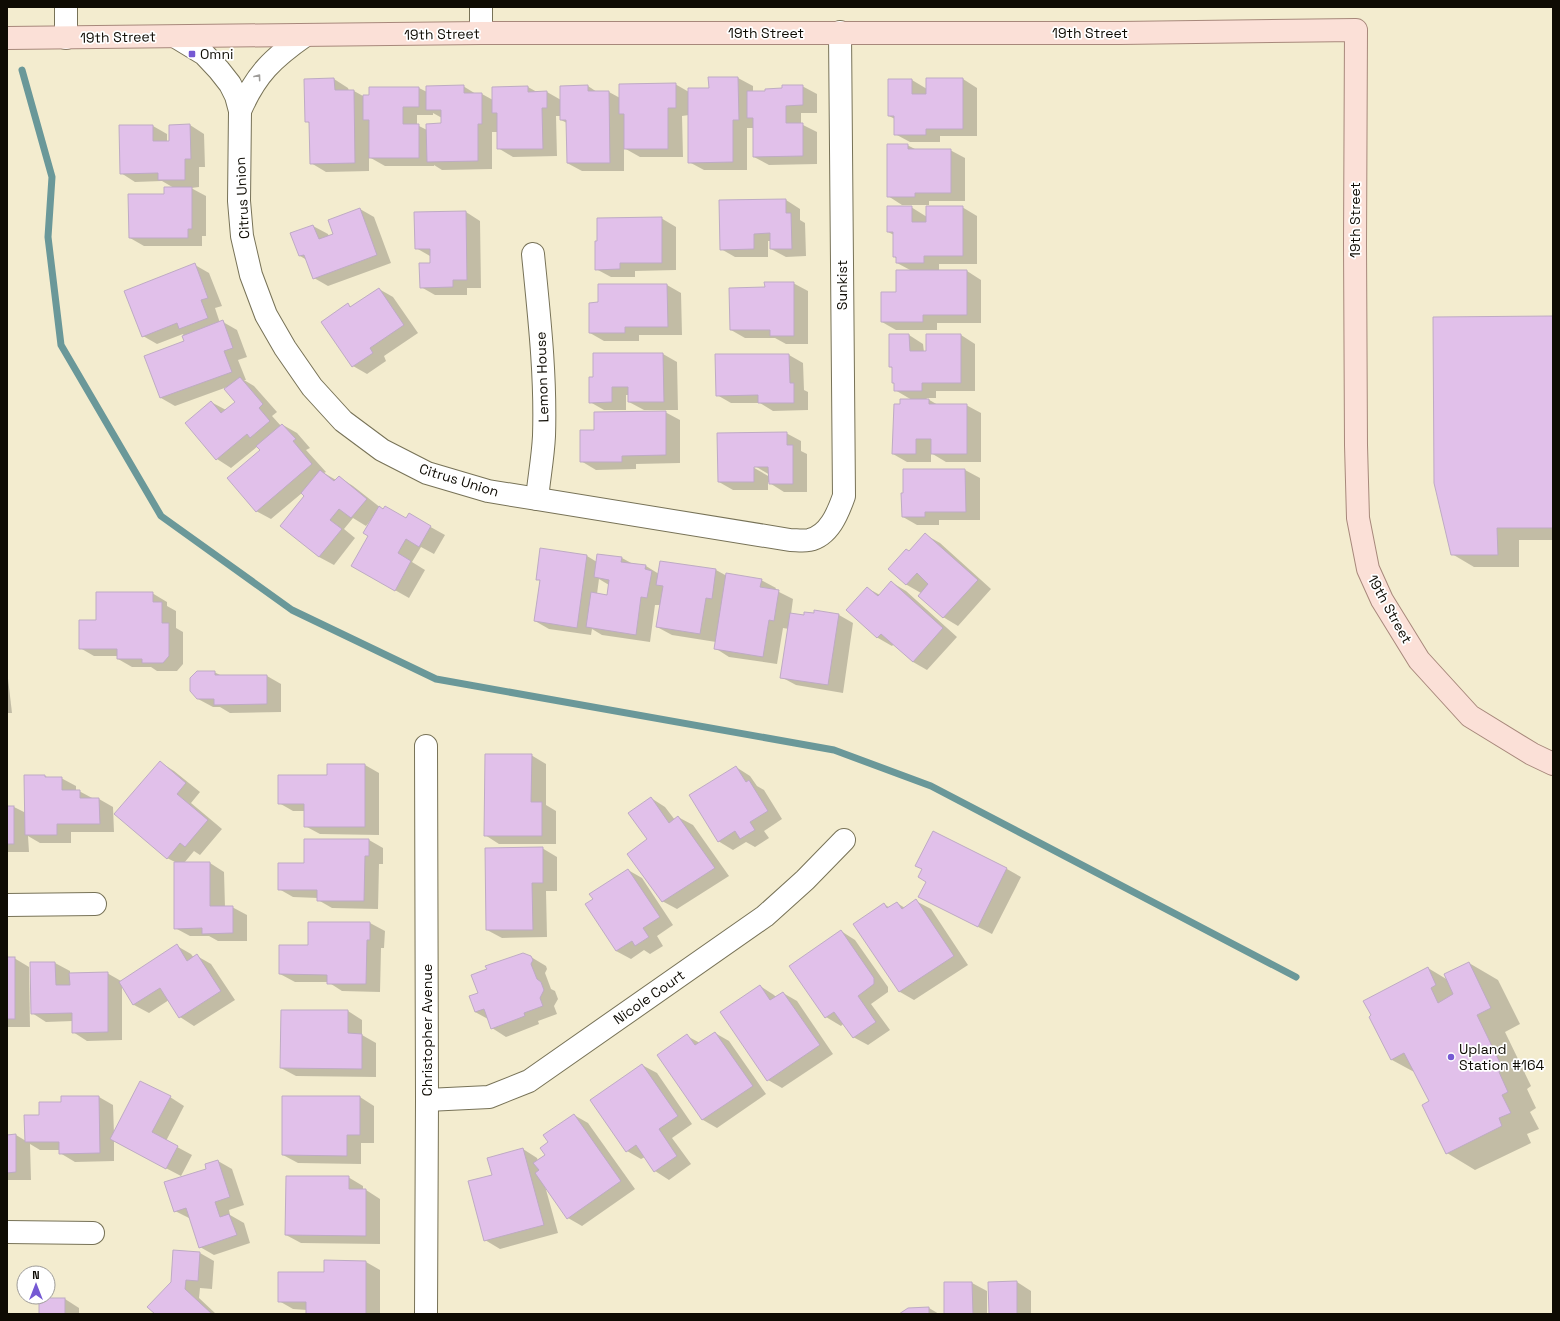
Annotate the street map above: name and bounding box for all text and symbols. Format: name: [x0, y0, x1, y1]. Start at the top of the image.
street label: 19th Street: [404, 24, 480, 44]
street label: 19th Street: [728, 24, 804, 42]
street label: 19th Street: [1052, 24, 1128, 42]
street label: 19th Street: [80, 27, 156, 47]
place label: Omni: [200, 45, 233, 63]
marker: Omni: [187, 49, 197, 59]
one-way arrow: [253, 75, 260, 82]
street label: Citrus Union: [231, 156, 253, 240]
street label: 19th Street: [1346, 182, 1364, 258]
street label: Sunkist: [833, 260, 851, 310]
street label: Lemon House: [531, 331, 553, 423]
street label: Citrus Union: [417, 459, 501, 501]
street label: 19th Street: [1364, 571, 1416, 647]
street label: Christopher Avenue: [418, 964, 436, 1096]
street label: Nicole Court: [610, 966, 688, 1028]
place label: Upland Station #164: [1459, 1040, 1545, 1074]
marker: Upland Station #164: [1446, 1052, 1456, 1062]
north arrow: [16, 1265, 56, 1305]
text: N: [32, 1268, 40, 1282]

